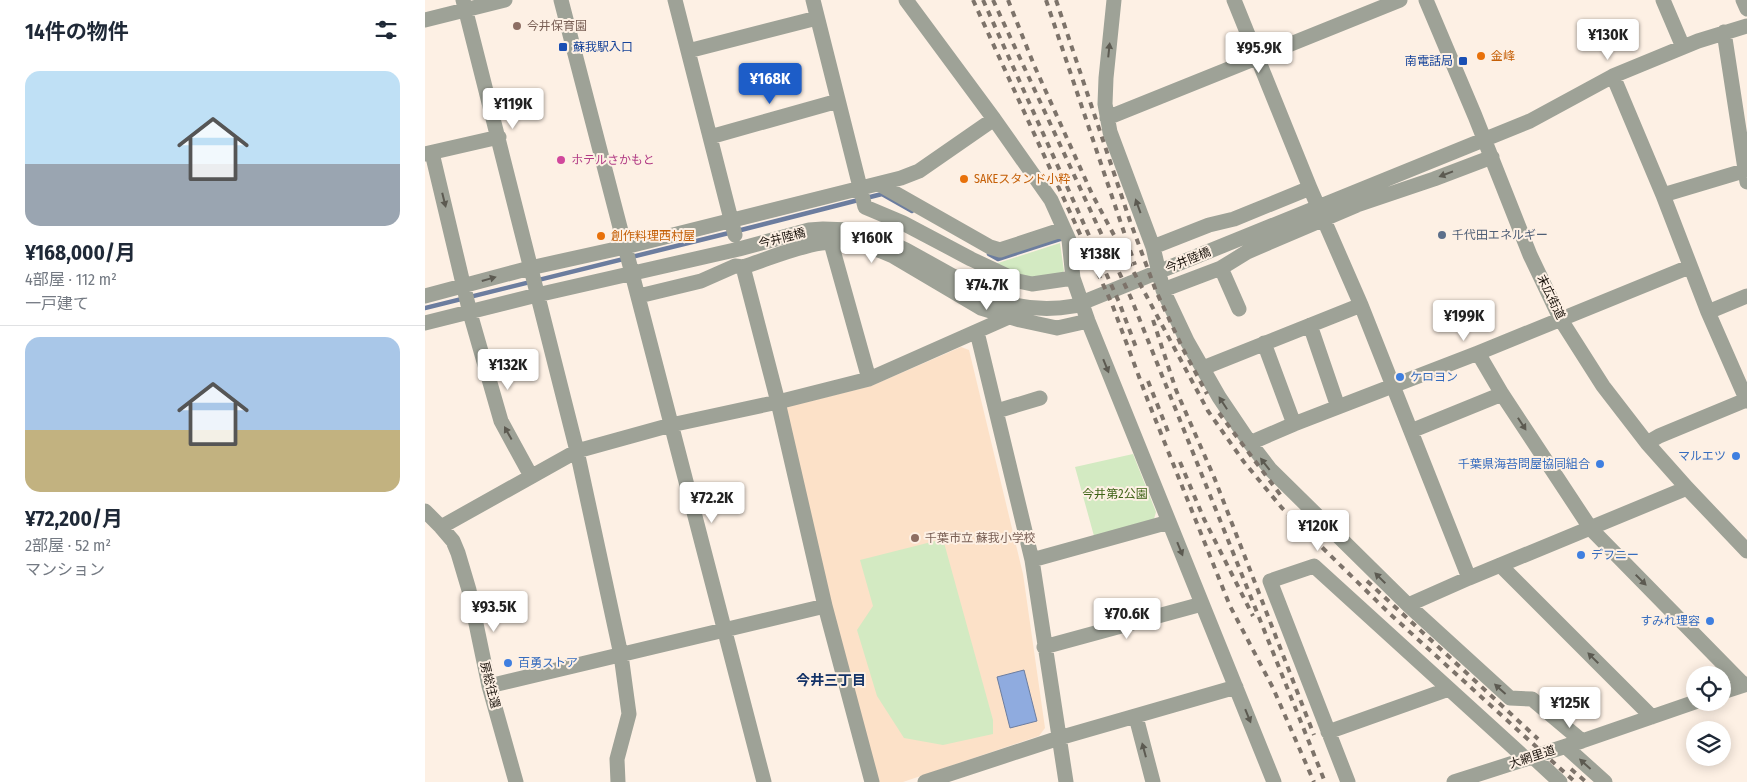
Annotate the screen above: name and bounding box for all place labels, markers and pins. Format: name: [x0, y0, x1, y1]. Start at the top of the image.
pin: ¥130K: [1573, 18, 1643, 61]
place label: 今井保育園: [527, 19, 587, 33]
marker: 今井保育園: [511, 20, 523, 32]
pin: ¥95.9K: [1218, 32, 1300, 74]
place label: 蘇我駅入口: [573, 40, 633, 54]
marker: 蘇我駅入口: [557, 41, 569, 53]
place label: 金峰: [1491, 49, 1515, 63]
marker: 金峰: [1475, 50, 1487, 62]
place label: 南電話局: [1405, 54, 1453, 68]
marker: 南電話局: [1457, 55, 1469, 67]
pin: ¥168K: [735, 62, 805, 105]
pin: ¥119K: [478, 88, 548, 130]
place label: ホテルさかもと: [571, 153, 655, 167]
marker: ホテルさかもと: [555, 154, 567, 166]
place label: SAKEスタンド小粋: [974, 172, 1070, 186]
marker: SAKEスタンド小粋: [958, 173, 970, 185]
pin: ¥160K: [837, 222, 907, 264]
place label: 千代田エネルギー: [1452, 228, 1548, 242]
place label: 創作料理西村屋: [611, 229, 695, 243]
marker: 千代田エネルギー: [1436, 229, 1448, 241]
marker: 創作料理西村屋: [595, 230, 607, 242]
pin: ¥138K: [1065, 238, 1135, 280]
pin: ¥74.7K: [946, 268, 1028, 311]
pin: ¥199K: [1429, 300, 1499, 342]
pin: ¥132K: [473, 348, 543, 391]
place label: ケロヨン: [1410, 370, 1458, 384]
marker: ケロヨン: [1394, 371, 1406, 383]
place label: マルエツ: [1678, 449, 1726, 463]
marker: マルエツ: [1730, 450, 1742, 462]
place label: 千葉県海苔問屋協同組合: [1458, 457, 1590, 471]
marker: 千葉県海苔問屋協同組合: [1594, 458, 1606, 470]
pin: ¥72.2K: [671, 482, 753, 524]
pin: ¥120K: [1283, 510, 1353, 552]
place label: 千葉市立 蘇我小学校: [925, 531, 1036, 545]
marker: 千葉市立 蘇我小学校: [909, 532, 921, 544]
place label: デフニー: [1591, 548, 1639, 562]
marker: デフニー: [1575, 549, 1587, 561]
pin: ¥93.5K: [453, 590, 535, 633]
pin: ¥70.6K: [1086, 598, 1168, 640]
place label: すみれ理容: [1640, 614, 1700, 628]
marker: すみれ理容: [1704, 615, 1716, 627]
place label: 百勇ストア: [518, 656, 578, 670]
marker: 百勇ストア: [502, 657, 514, 669]
pin: ¥125K: [1535, 686, 1605, 729]

